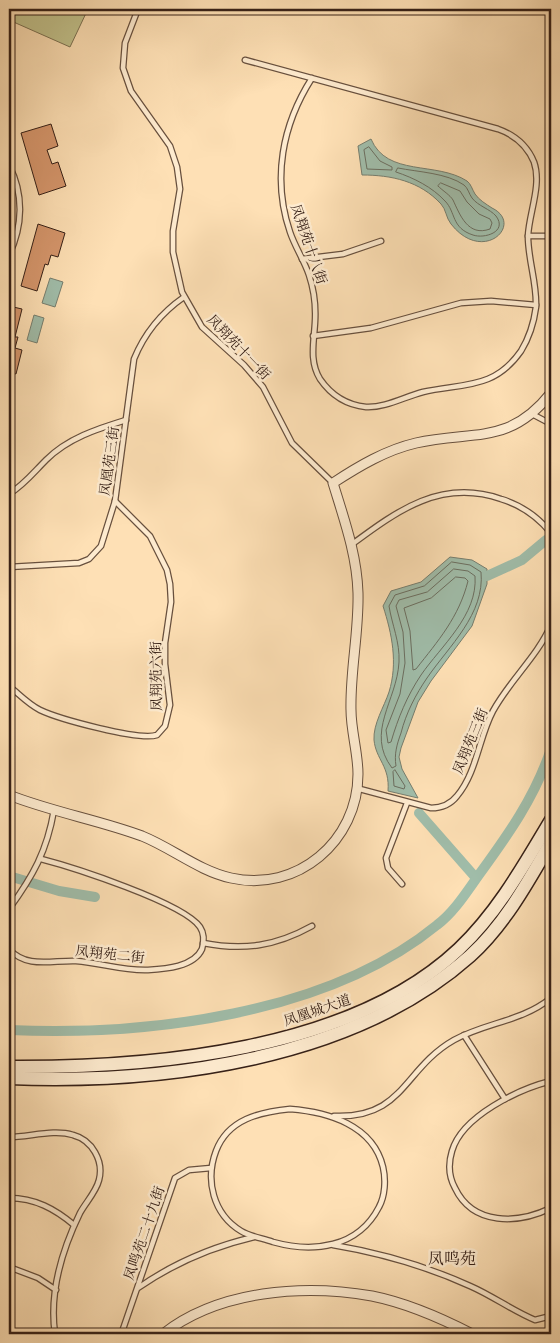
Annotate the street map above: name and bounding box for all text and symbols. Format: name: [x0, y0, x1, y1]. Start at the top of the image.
street label: 凤翔苑十八街: [286, 201, 331, 287]
street label: 凤翔苑十一街: [203, 311, 275, 384]
street label: 凤凰苑三街: [95, 425, 124, 497]
street label: 凤翔苑六街: [146, 641, 167, 711]
street label: 凤翔苑三街: [449, 705, 492, 777]
street label: 凤翔苑二街: [74, 941, 146, 968]
street label: 凤凰城大道: [281, 990, 353, 1031]
street label: 凤鸣苑二十九街: [120, 1184, 169, 1283]
district label: 凤鸣苑: [428, 1248, 476, 1270]

